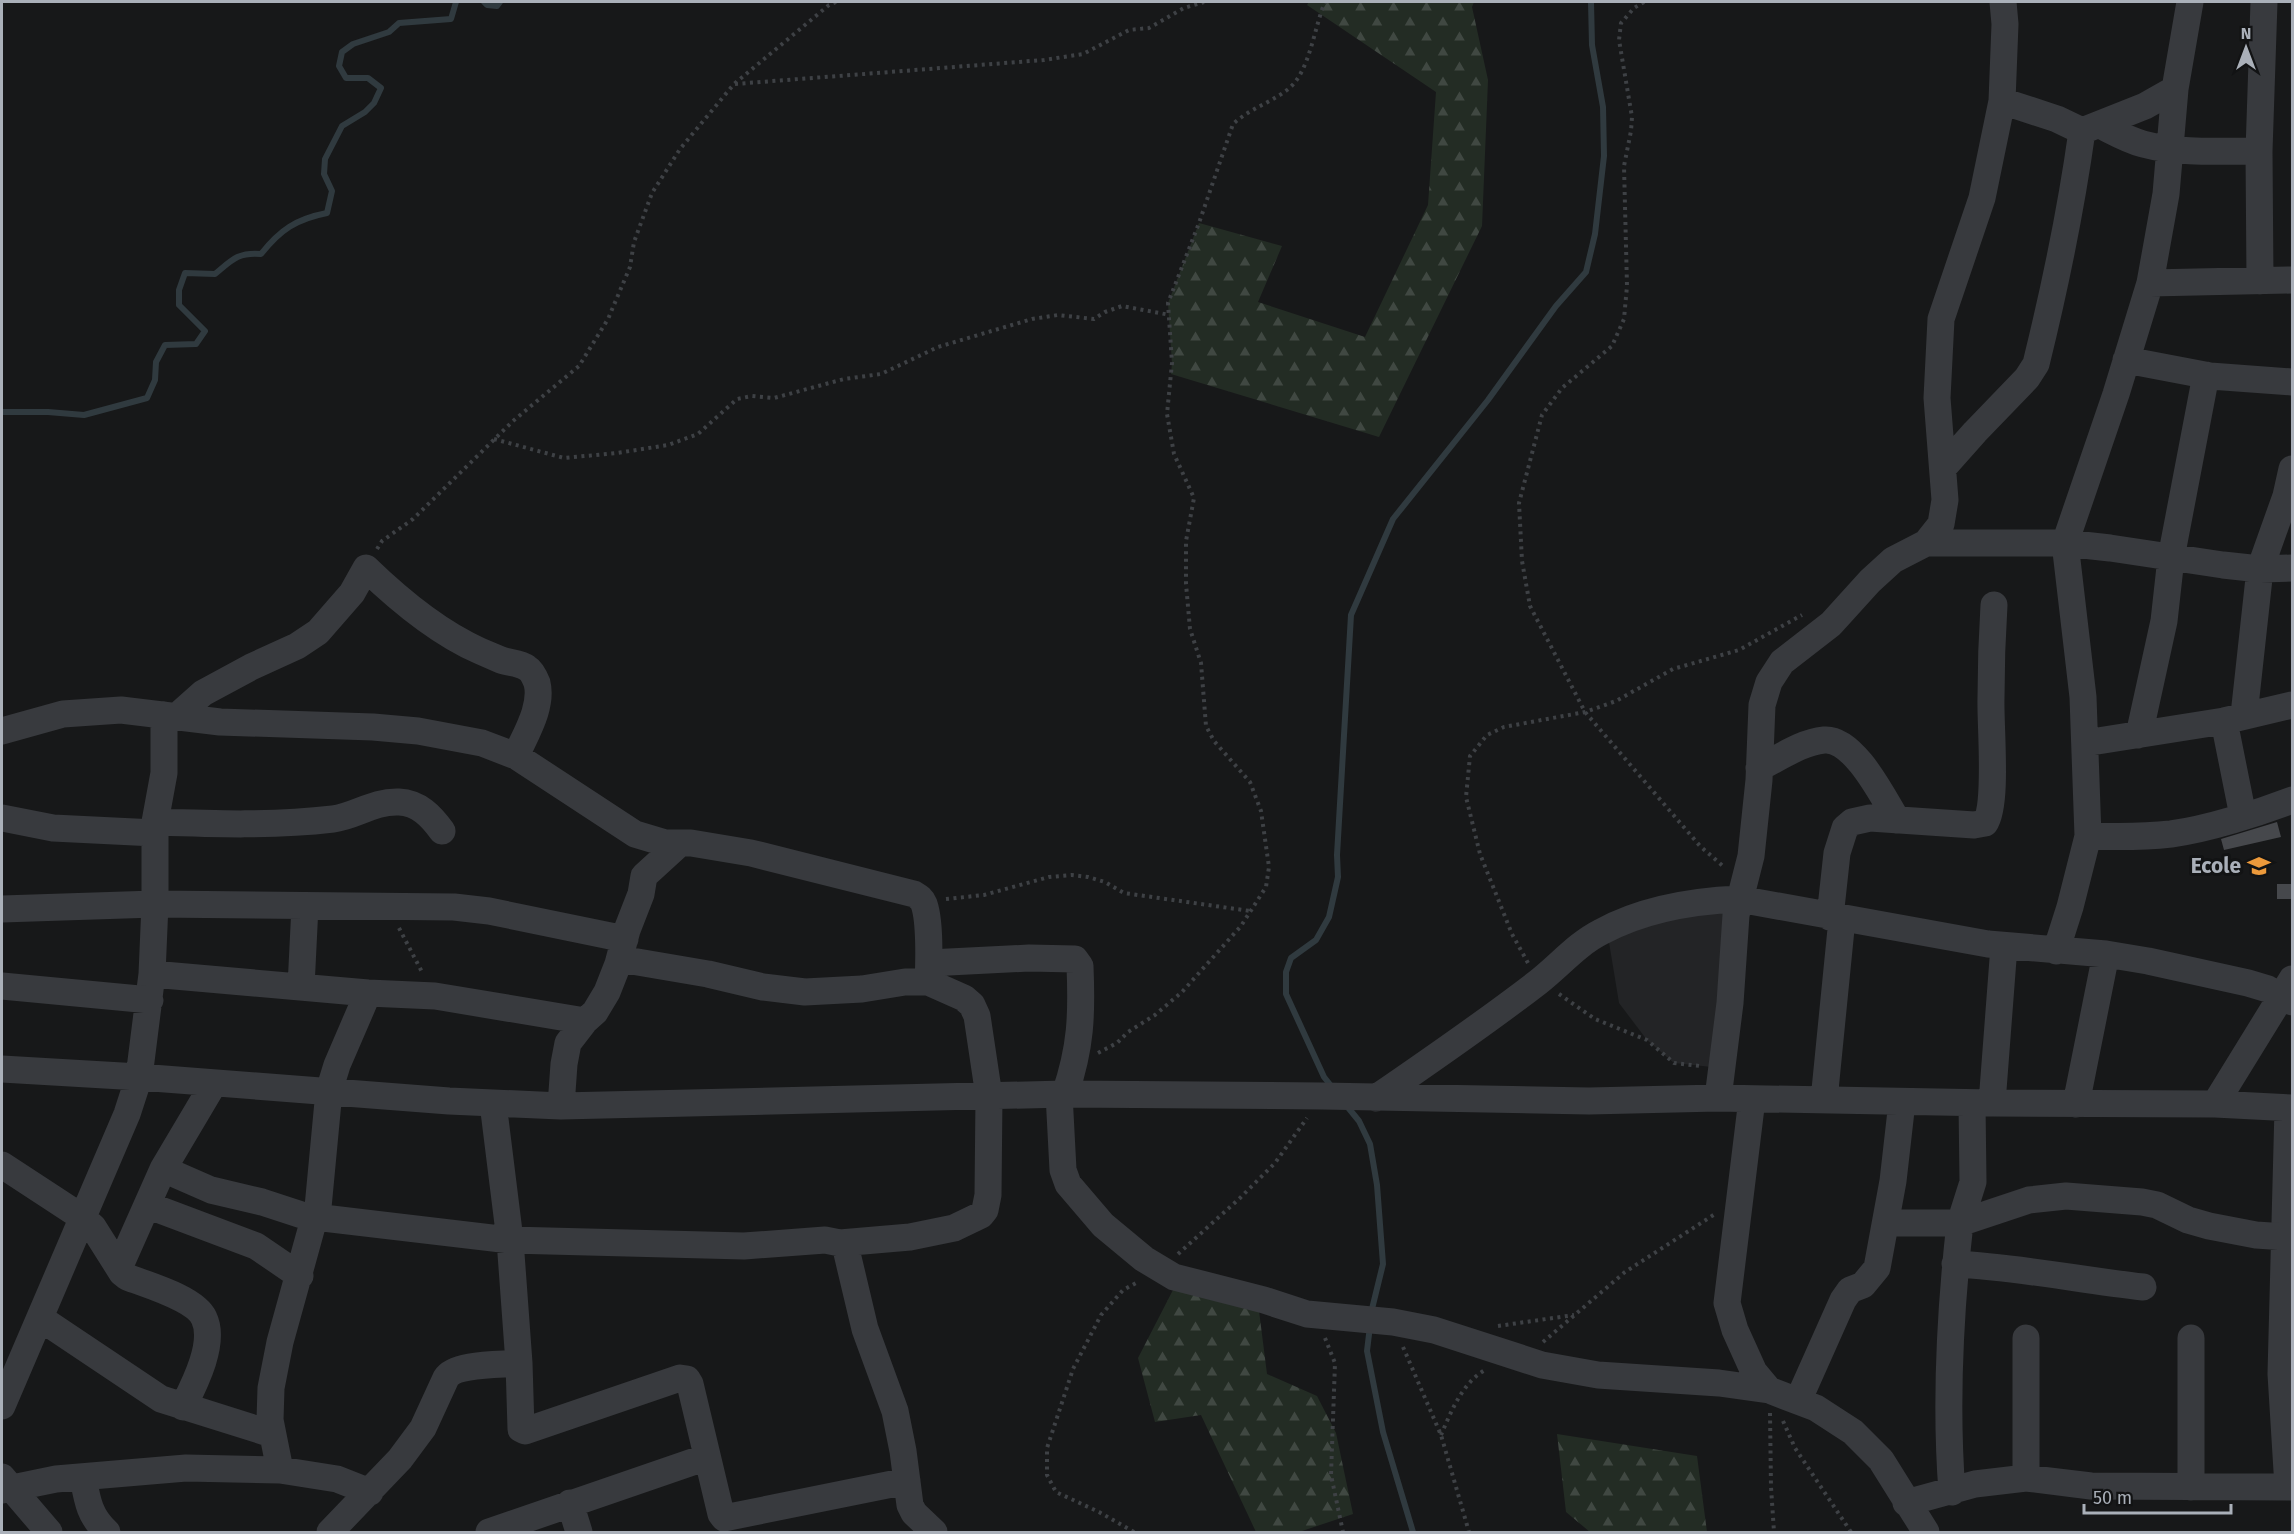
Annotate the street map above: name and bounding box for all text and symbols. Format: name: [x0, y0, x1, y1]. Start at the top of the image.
north arrow: [2216, 18, 2276, 78]
text: N: [2241, 24, 2251, 43]
place label: Ecole: [2191, 853, 2241, 879]
school or university icon: Ecole: [2246, 853, 2272, 879]
scale bar: [2084, 1477, 2231, 1515]
text: 50 m: [2093, 1487, 2132, 1509]

